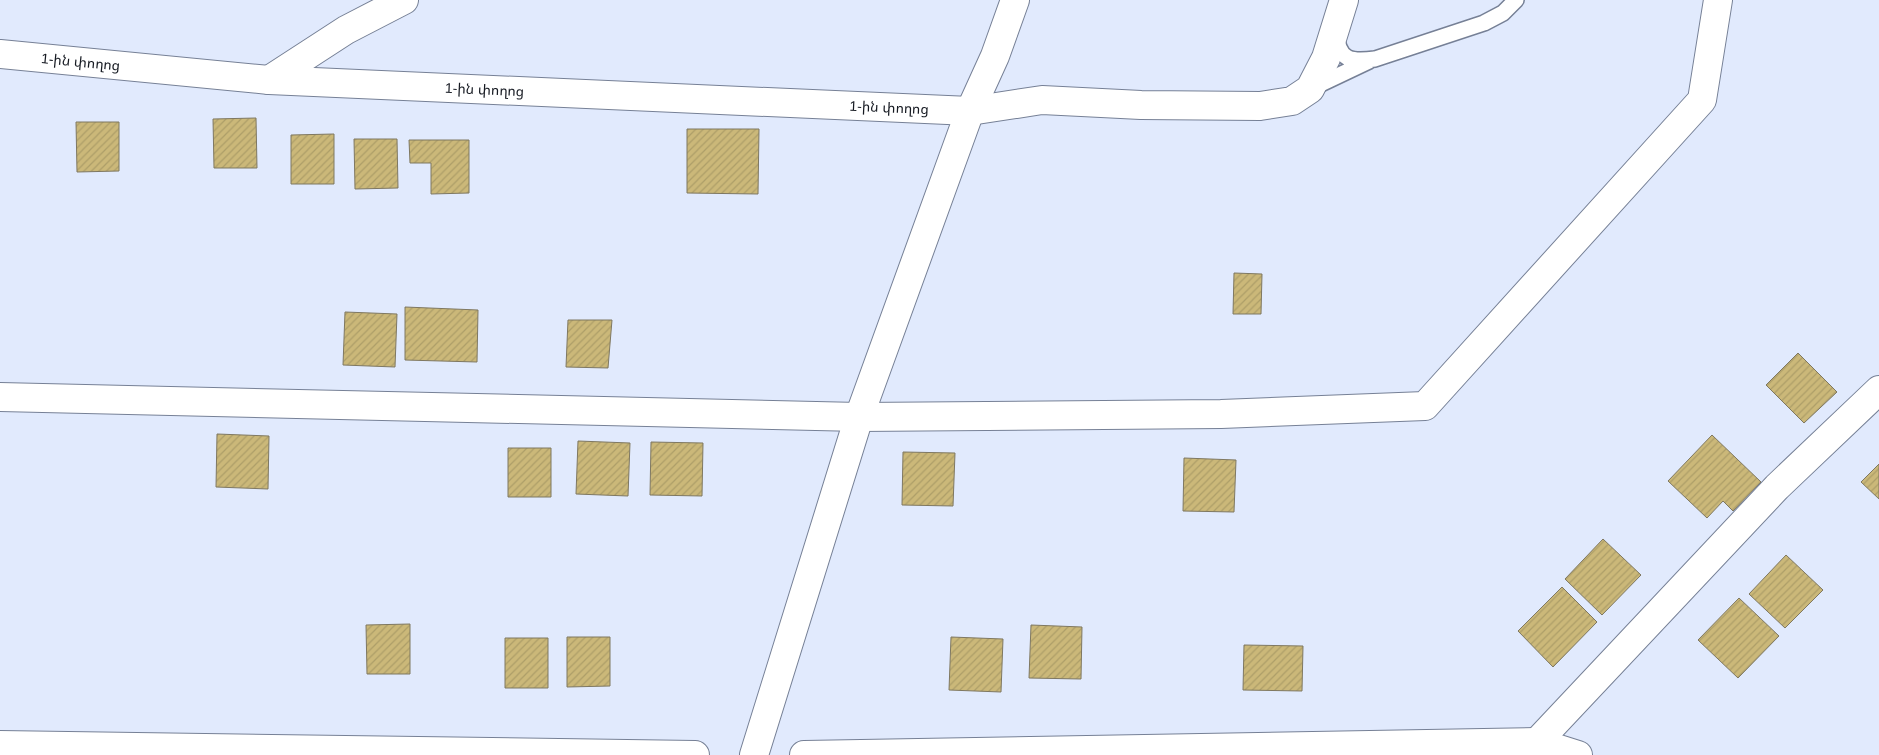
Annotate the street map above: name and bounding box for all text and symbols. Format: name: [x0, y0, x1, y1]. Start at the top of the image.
street label: 1-ին փողոց: [40, 50, 121, 74]
street label: 1-ին փողոց: [445, 80, 525, 99]
street label: 1-ին փողոց: [849, 98, 929, 117]

